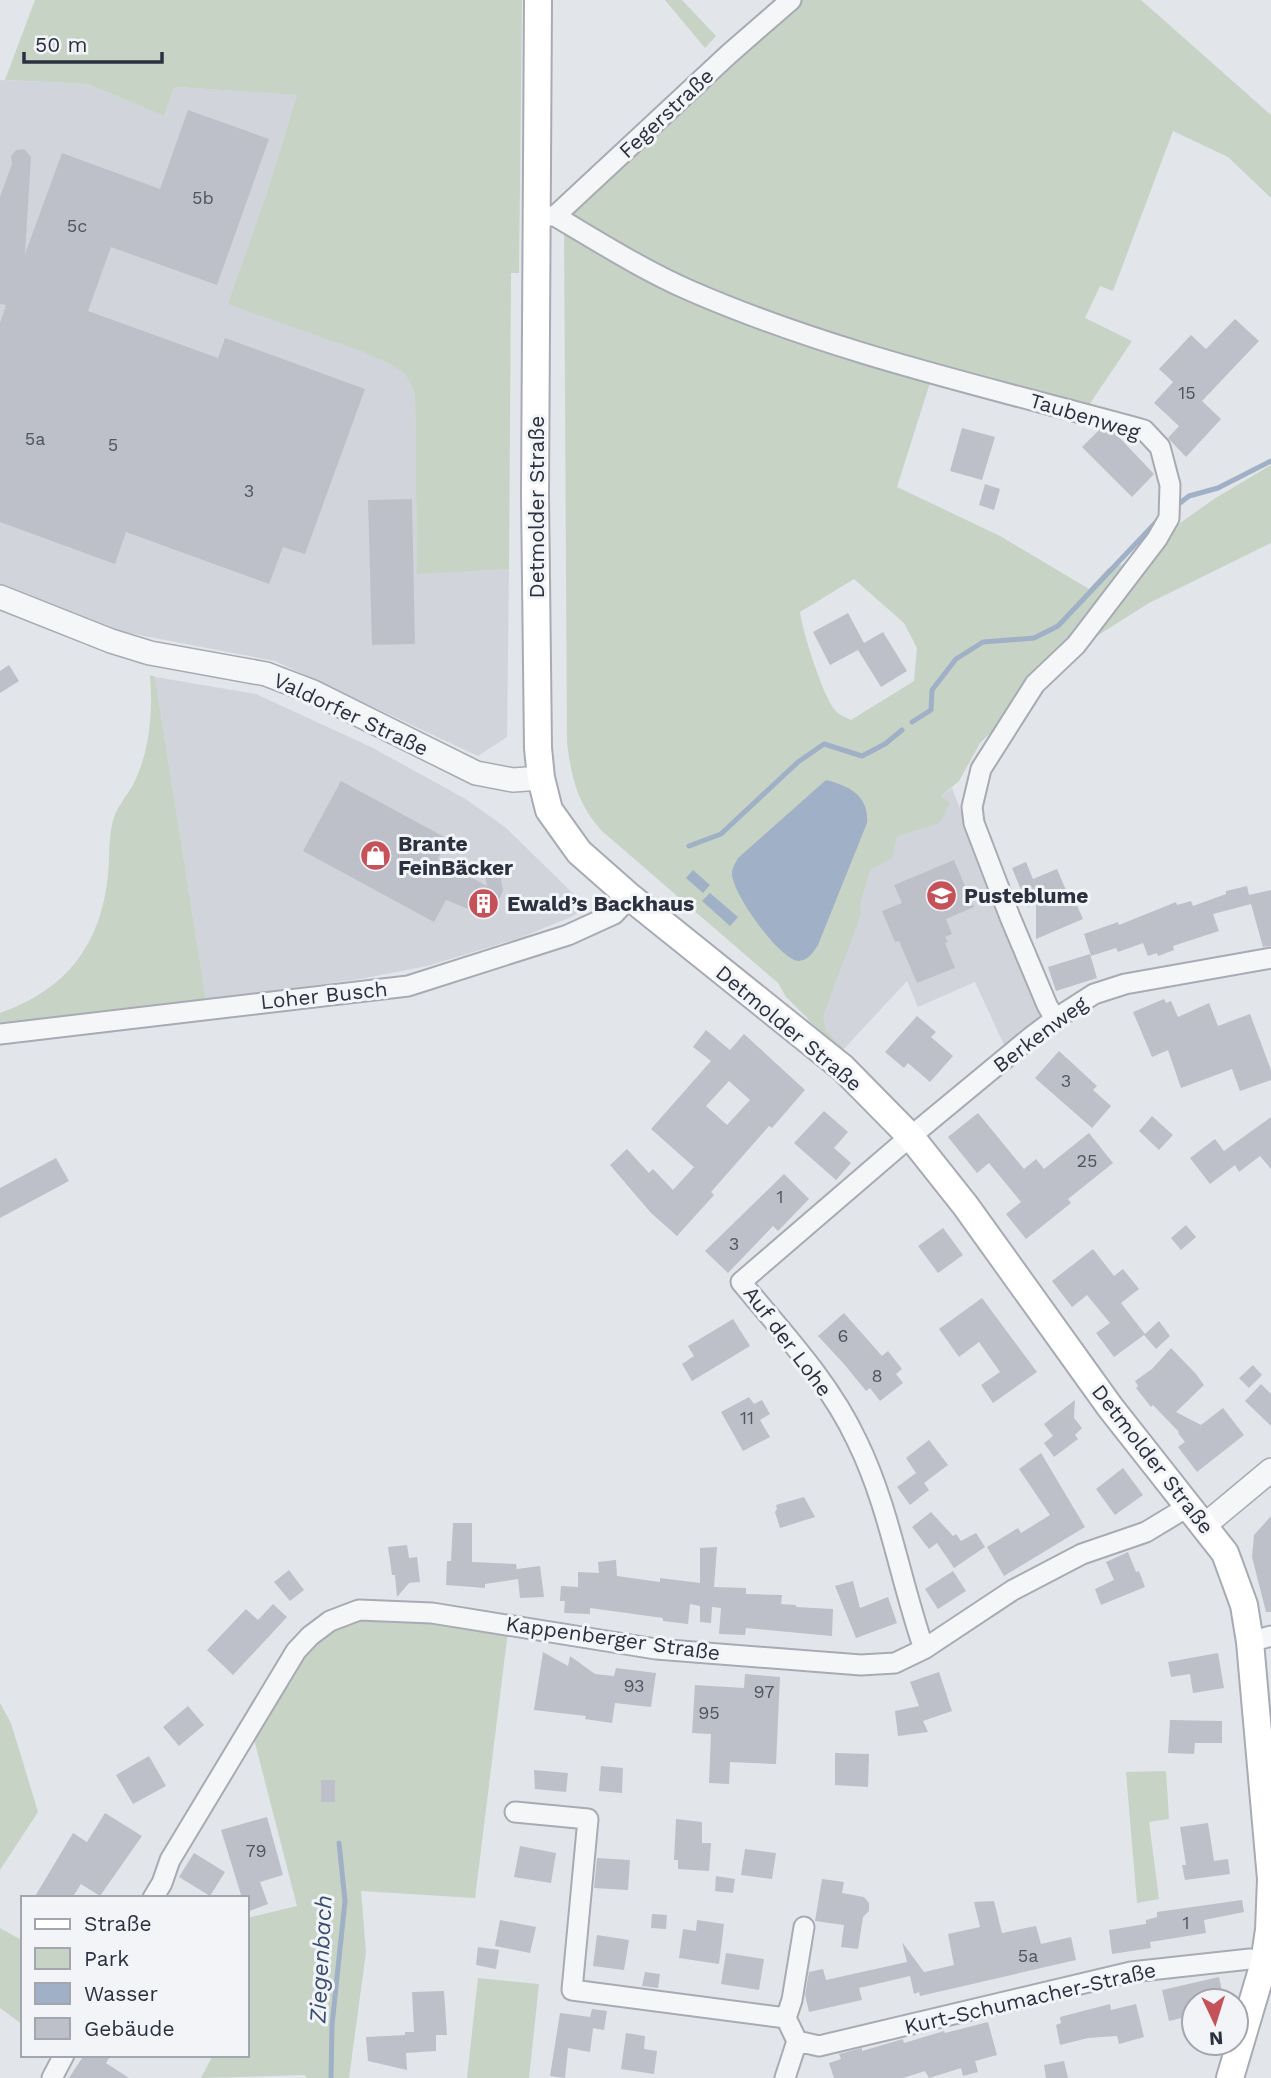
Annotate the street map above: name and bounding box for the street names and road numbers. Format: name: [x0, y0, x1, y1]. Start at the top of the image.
street label: Fegerstraße: [613, 63, 719, 163]
street label: Taubenweg: [1027, 387, 1144, 445]
street label: Detmolder Straße: [524, 416, 549, 598]
street label: Valdorfer Straße: [270, 667, 432, 761]
street label: Detmolder Straße: [711, 960, 867, 1096]
street label: Loher Busch: [259, 976, 389, 1014]
street label: Berkenweg: [988, 990, 1093, 1078]
street label: Auf der Lohe: [738, 1281, 838, 1401]
street label: Detmolder Straße: [1087, 1379, 1219, 1539]
street label: Kappenberger Straße: [504, 1611, 722, 1665]
street label: Kurt-Schumacher-Straße: [902, 1957, 1158, 2039]

